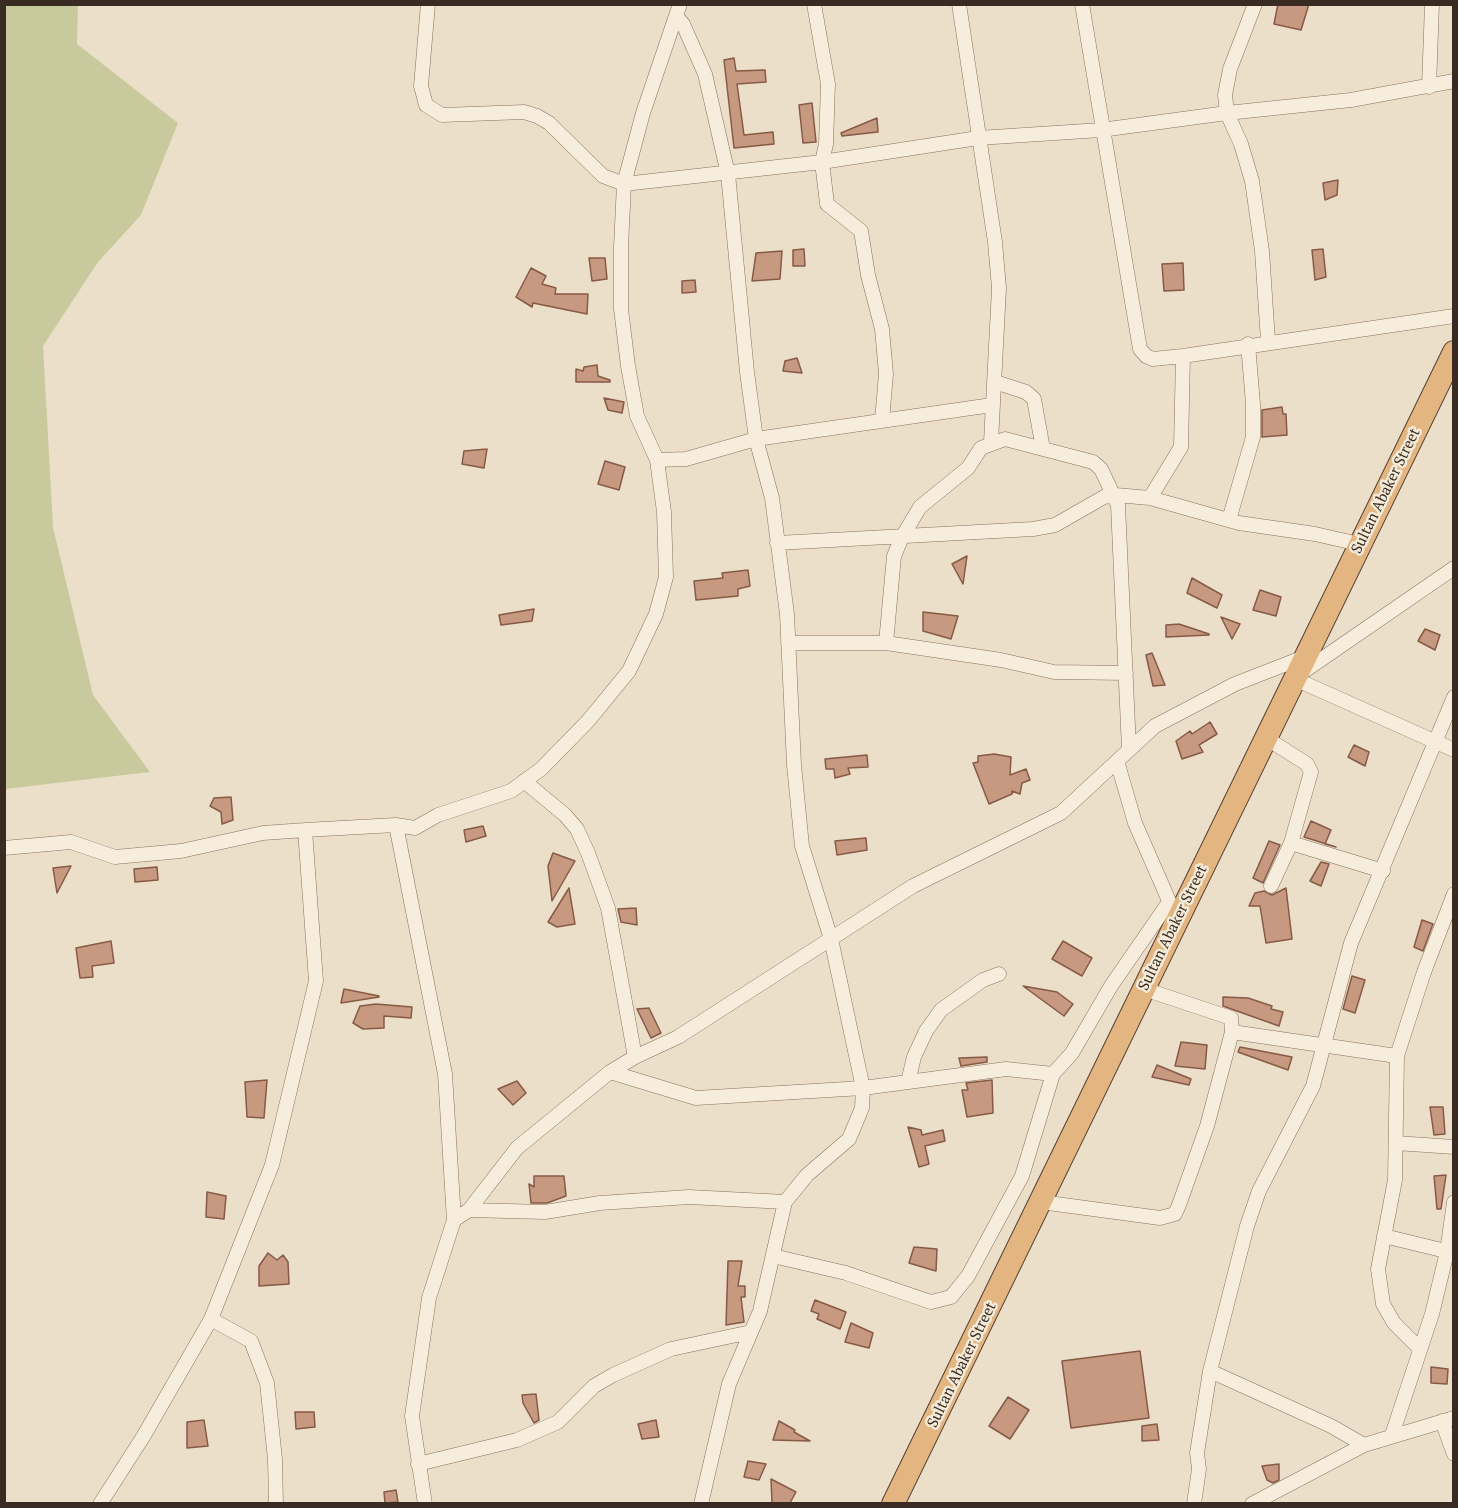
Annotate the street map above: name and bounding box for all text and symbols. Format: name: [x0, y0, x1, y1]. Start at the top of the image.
street label: Sultan Abaker Street: [1348, 425, 1424, 557]
street label: Sultan Abaker Street: [1135, 862, 1211, 994]
street label: Sultan Abaker Street: [924, 1299, 1000, 1431]

